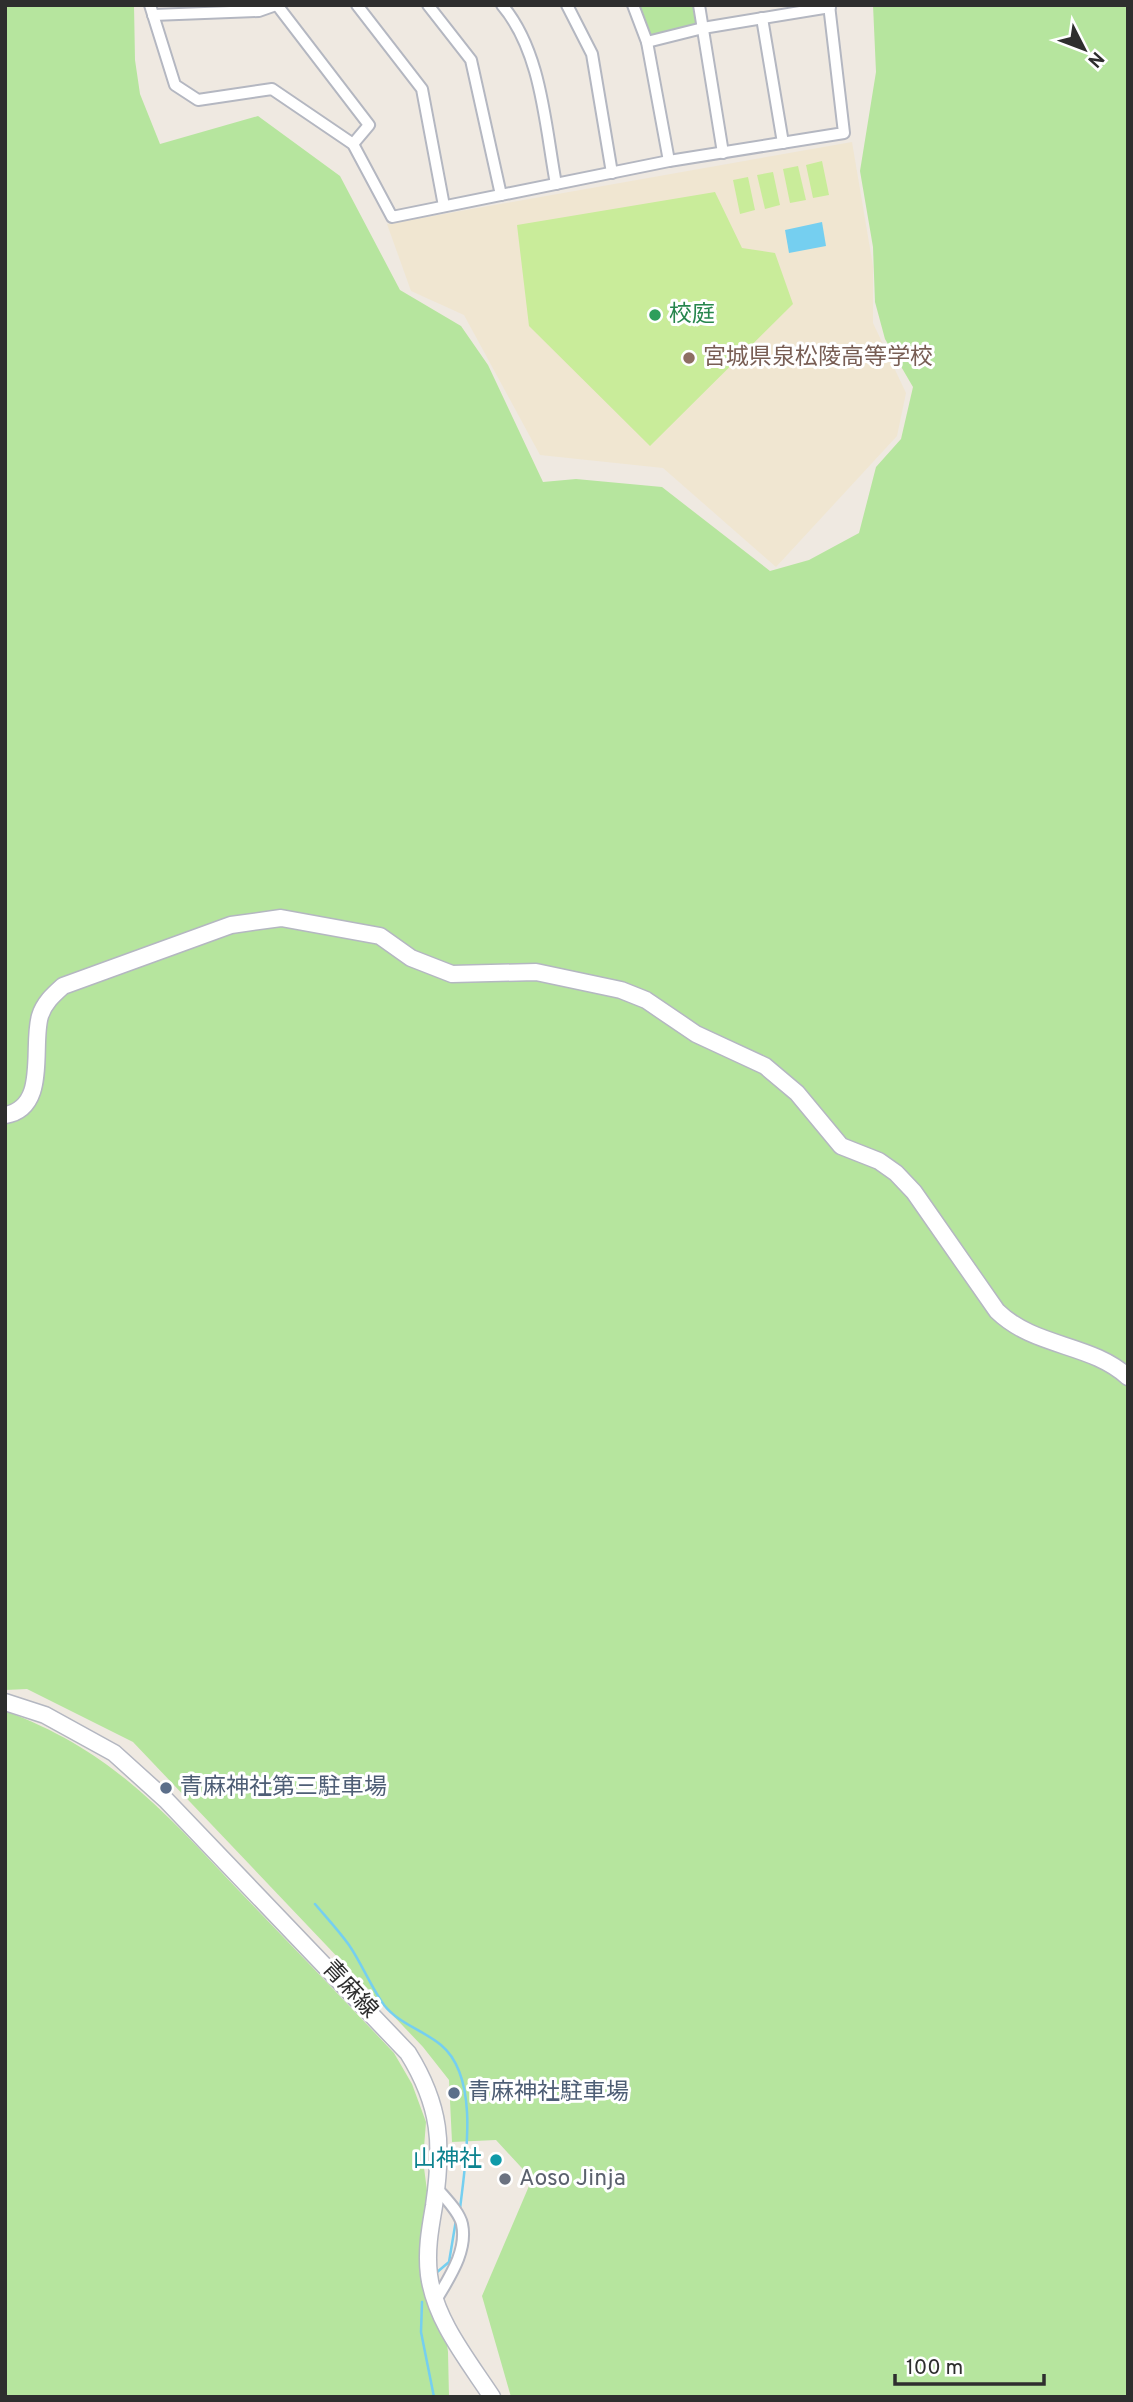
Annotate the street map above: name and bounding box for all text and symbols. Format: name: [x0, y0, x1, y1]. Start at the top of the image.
north arrow: [1049, 14, 1119, 84]
text: N: [1082, 46, 1109, 72]
place label: 校庭: [669, 301, 715, 330]
marker: 校庭: [647, 307, 663, 323]
place label: 宮城県泉松陵高等学校: [703, 344, 933, 373]
marker: 宮城県泉松陵高等学校: [681, 350, 697, 366]
place label: 青麻神社第三駐車場: [180, 1774, 387, 1803]
marker: 青麻神社第三駐車場: [158, 1780, 174, 1796]
street label: 青麻線: [315, 1955, 383, 2025]
place label: 青麻神社駐車場: [468, 2079, 629, 2108]
marker: 青麻神社駐車場: [446, 2085, 462, 2101]
place label: 山神社: [413, 2146, 482, 2175]
marker: 山神社: [488, 2152, 504, 2168]
place label: Aoso Jinja: [519, 2165, 626, 2194]
marker: Aoso Jinja: [497, 2171, 513, 2187]
scale bar: [895, 2342, 1044, 2386]
text: 100 m: [906, 2355, 963, 2382]

